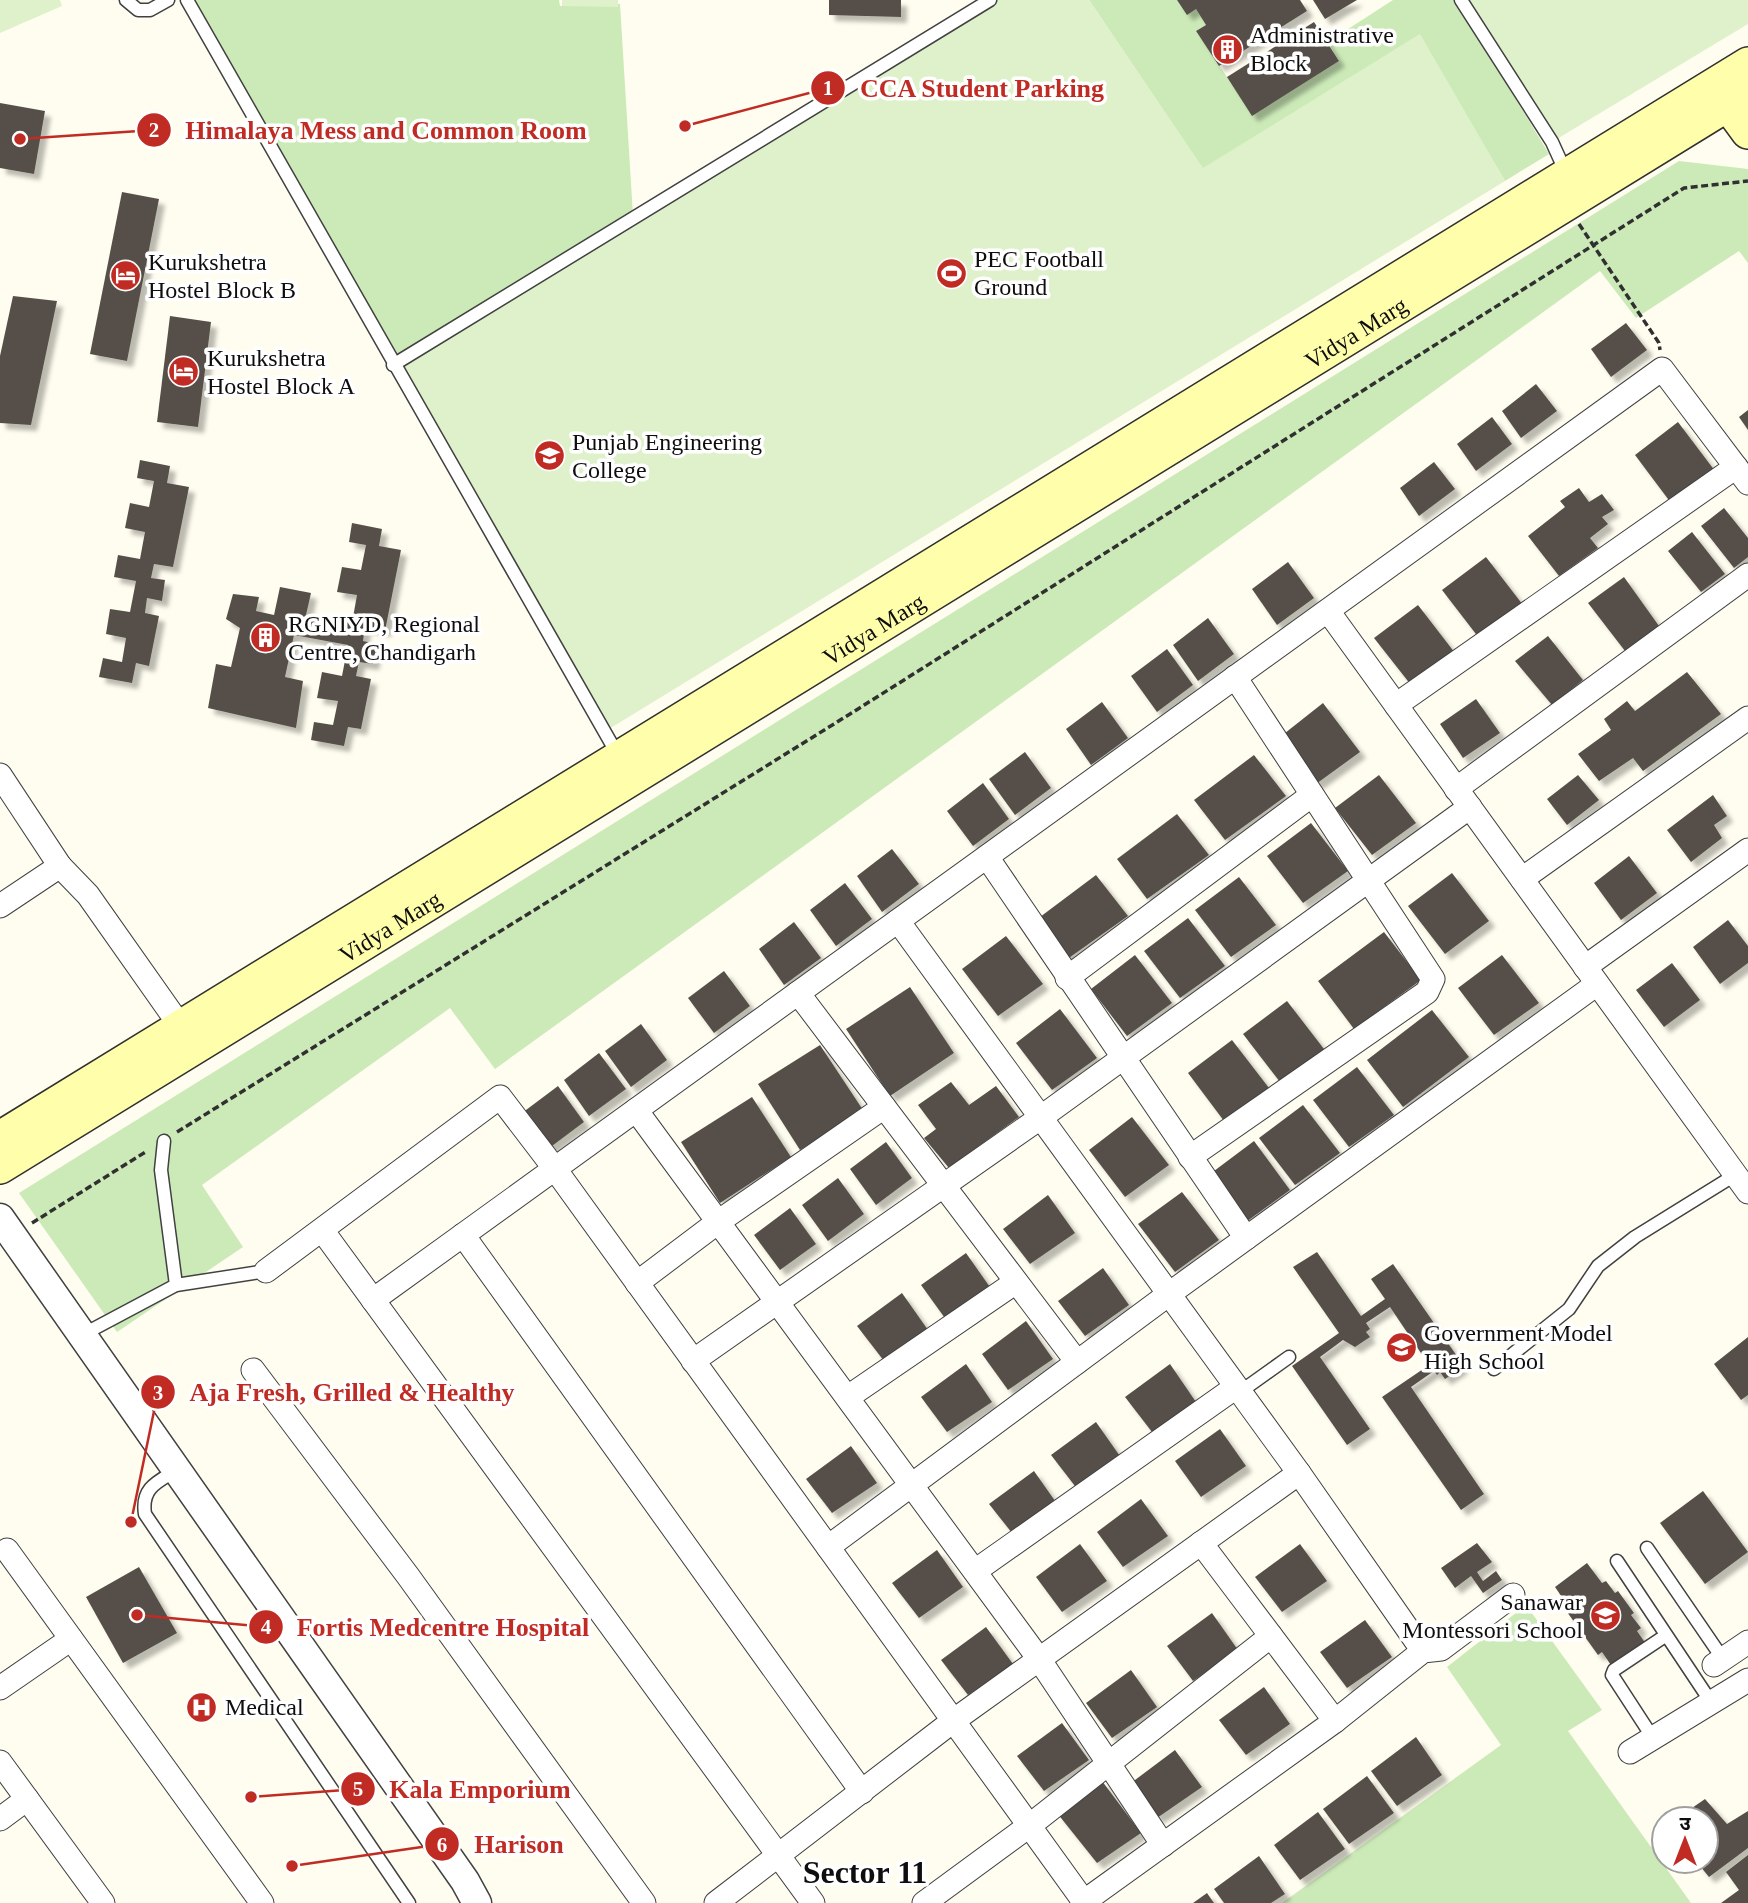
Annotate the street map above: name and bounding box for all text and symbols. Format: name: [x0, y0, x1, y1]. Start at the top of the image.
place label: Administrative Block: [1250, 22, 1394, 76]
building icon: Administrative Block: [1210, 32, 1244, 66]
callout: CCA Student Parking: [810, 64, 1119, 111]
text: CCA Student Parking: [860, 74, 1104, 103]
text: 1: [823, 76, 833, 100]
callout: Himalaya Mess and Common Room: [136, 106, 601, 153]
text: Himalaya Mess and Common Room: [185, 116, 587, 145]
text: 2: [149, 118, 159, 142]
place label: PEC Football Ground: [974, 246, 1104, 300]
place label: Kurukshetra Hostel Block B: [148, 249, 296, 303]
sports icon: PEC Football Ground: [934, 256, 968, 290]
hotel icon: Kurukshetra Hostel Block B: [108, 259, 142, 293]
street label: Vidya Marg: [1300, 292, 1412, 374]
place label: Kurukshetra Hostel Block A: [207, 345, 356, 399]
hotel icon: Kurukshetra Hostel Block A: [167, 355, 201, 389]
place label: Punjab Engineering College: [572, 429, 762, 483]
school or university icon: Punjab Engineering College: [532, 439, 566, 473]
street label: Vidya Marg: [818, 588, 930, 671]
place label: RGNIYD, Regional Centre, Chandigarh: [288, 611, 480, 665]
building icon: RGNIYD, Regional Centre, Chandigarh: [248, 621, 282, 655]
street label: Vidya Marg: [334, 886, 446, 968]
place label: Government Model High School: [1424, 1320, 1613, 1374]
school or university icon: Government Model High School: [1384, 1330, 1418, 1364]
callout: Aja Fresh, Grilled & Healthy: [141, 1369, 529, 1416]
text: Aja Fresh, Grilled & Healthy: [189, 1378, 515, 1407]
text: 3: [153, 1381, 163, 1405]
place label: Sanawar Montessori School: [1402, 1589, 1583, 1643]
school or university icon: Sanawar Montessori School: [1589, 1599, 1623, 1633]
callout: Fortis Medcentre Hospital: [248, 1604, 604, 1651]
text: Fortis Medcentre Hospital: [297, 1613, 589, 1642]
text: 4: [261, 1615, 272, 1639]
hospital icon: Medical: [185, 1690, 219, 1724]
place label: Medical: [225, 1694, 304, 1720]
callout: Kala Emporium: [340, 1765, 584, 1812]
text: Kala Emporium: [389, 1775, 571, 1804]
text: 5: [353, 1777, 363, 1801]
north arrow: [1650, 1805, 1720, 1875]
text: उ: [1679, 1813, 1691, 1834]
callout: Harison: [425, 1821, 577, 1868]
text: Harison: [474, 1830, 564, 1859]
text: 6: [437, 1833, 447, 1857]
district label: Sector 11: [803, 1854, 927, 1890]

